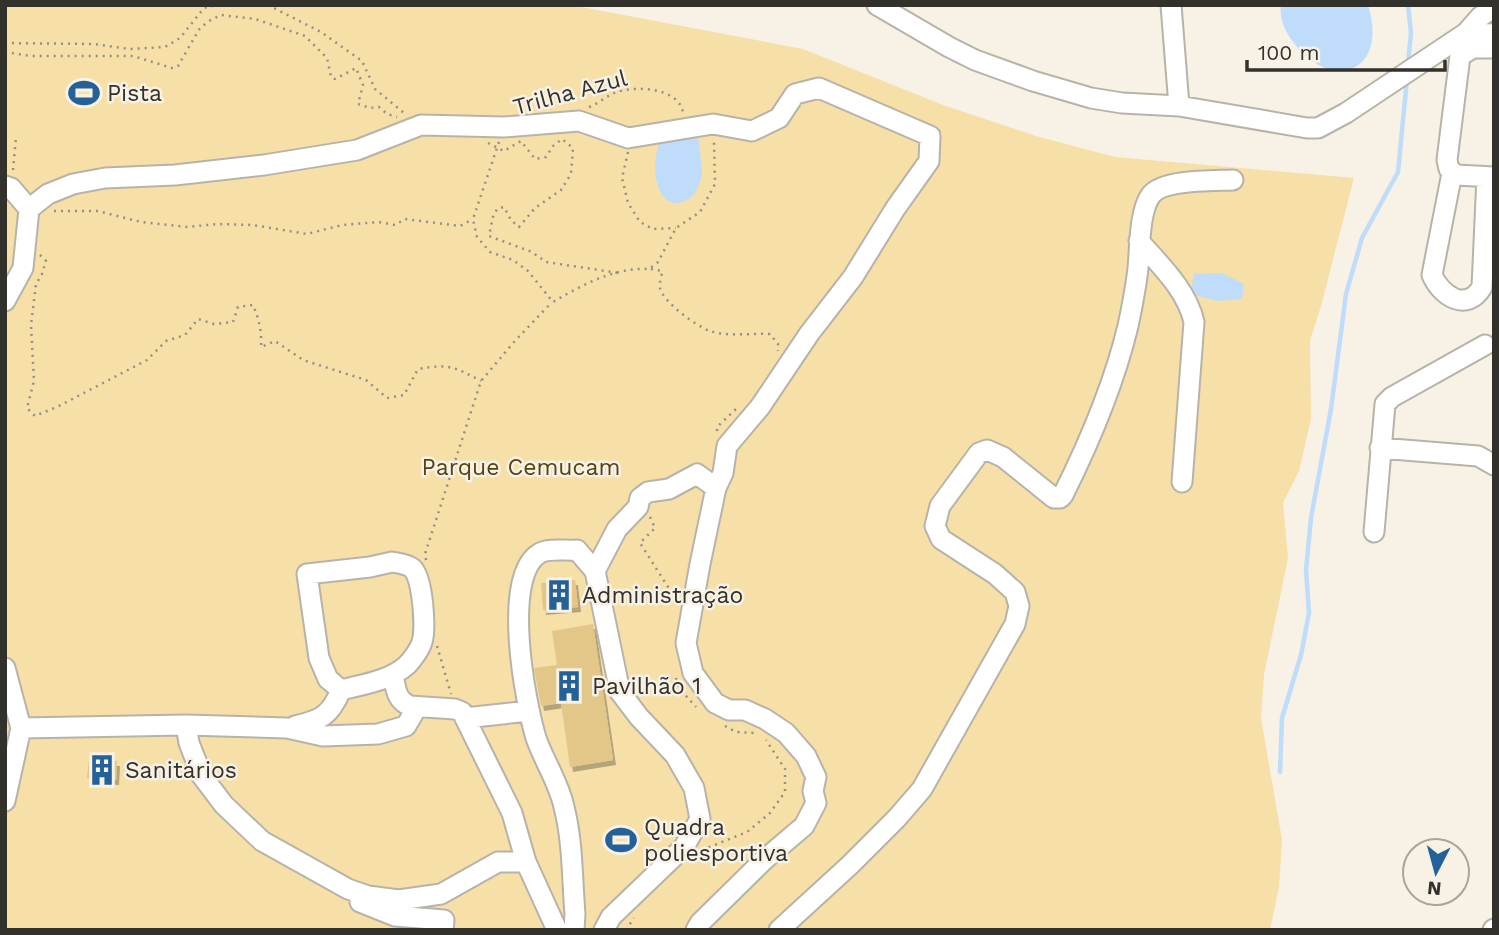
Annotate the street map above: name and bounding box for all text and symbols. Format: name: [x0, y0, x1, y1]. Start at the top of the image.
scale bar: [1247, 28, 1445, 72]
text: 100 m: [1258, 40, 1320, 65]
street label: Trilha Azul: [510, 64, 630, 121]
sports icon: Pista: [67, 76, 101, 110]
place label: Pista: [107, 80, 162, 107]
park label: Parque Cemucam: [422, 454, 620, 481]
building icon: Administração: [542, 578, 576, 612]
place label: Administração: [582, 582, 743, 609]
building icon: Pavilhão 1: [552, 669, 586, 703]
place label: Pavilhão 1: [592, 673, 701, 700]
building icon: Sanitários: [85, 753, 119, 787]
place label: Sanitários: [125, 757, 237, 784]
place label: Quadra poliesportiva: [644, 814, 788, 867]
sports icon: Quadra poliesportiva: [604, 823, 638, 857]
north arrow: [1401, 837, 1471, 907]
text: N: [1426, 876, 1442, 901]

